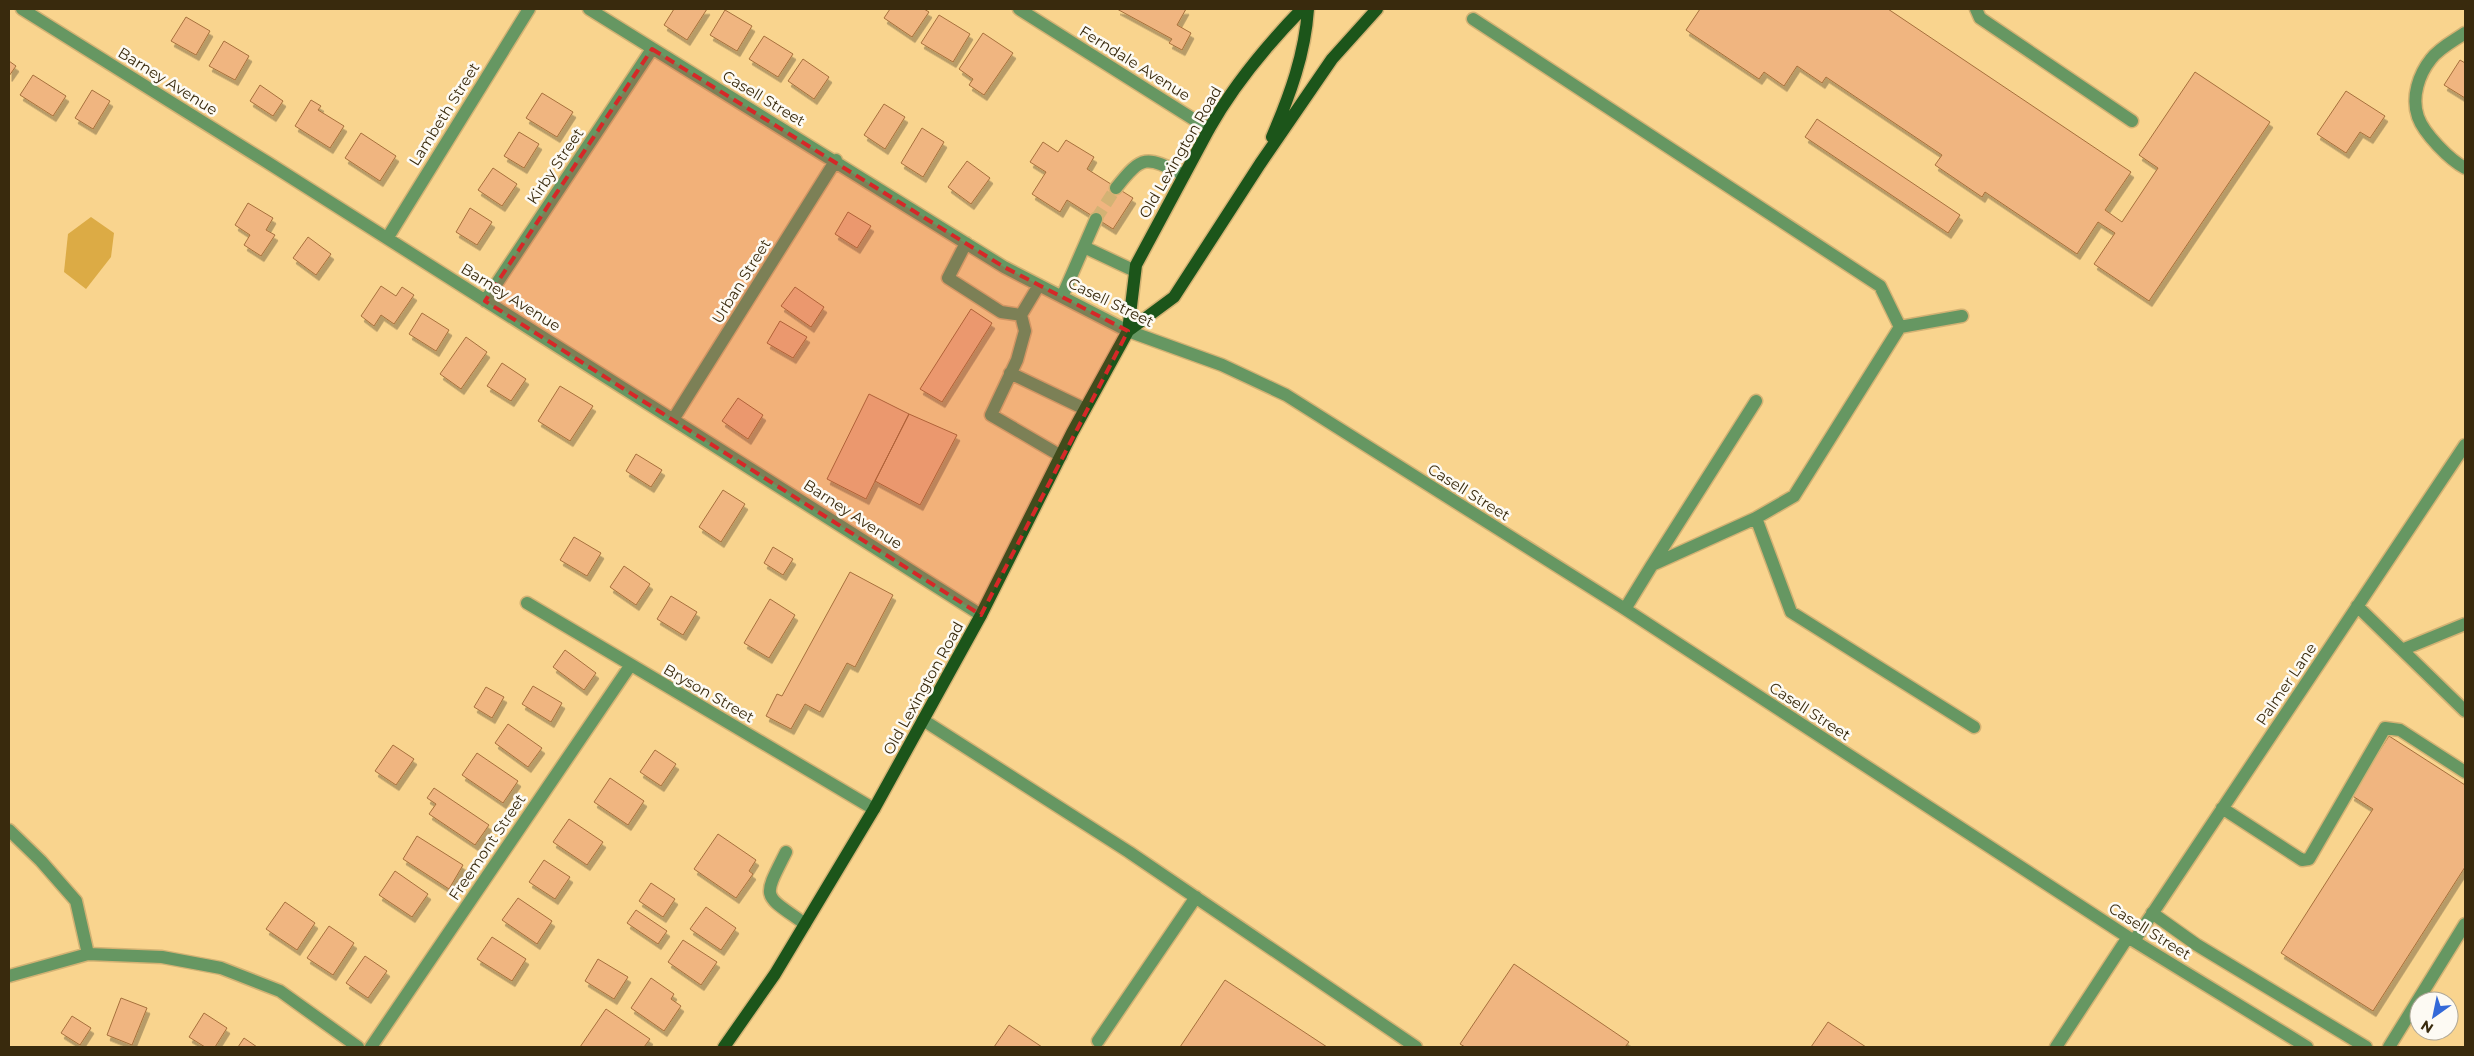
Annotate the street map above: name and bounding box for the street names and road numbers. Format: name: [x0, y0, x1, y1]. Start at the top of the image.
street label: Ferndale Avenue: [1076, 21, 1194, 105]
street label: Barney Avenue: [115, 43, 221, 119]
street label: Lambeth Street: [405, 59, 483, 169]
street label: Casell Street: [719, 66, 809, 130]
street label: Old Lexington Road: [1134, 83, 1226, 221]
street label: Kirby Street: [523, 124, 587, 208]
street label: Urban Street: [707, 235, 775, 327]
street label: Barney Avenue: [458, 259, 564, 335]
street label: Casell Street: [1065, 273, 1157, 331]
street label: Casell Street: [1424, 459, 1514, 525]
street label: Barney Avenue: [800, 475, 906, 553]
street label: Old Lexington Road: [879, 618, 967, 758]
street label: Palmer Lane: [2251, 639, 2321, 729]
street label: Bryson Street: [660, 659, 758, 727]
street label: Casell Street: [1766, 678, 1854, 744]
street label: Freemont Street: [444, 790, 530, 904]
street label: Casell Street: [2105, 898, 2195, 964]

